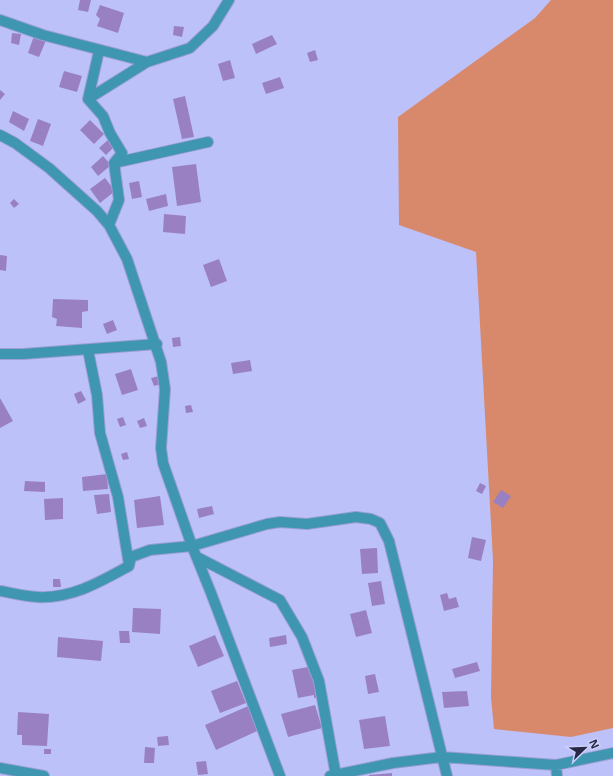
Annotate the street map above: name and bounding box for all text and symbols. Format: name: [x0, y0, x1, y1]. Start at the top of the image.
north arrow: [565, 728, 605, 768]
text: N: [586, 737, 603, 751]

